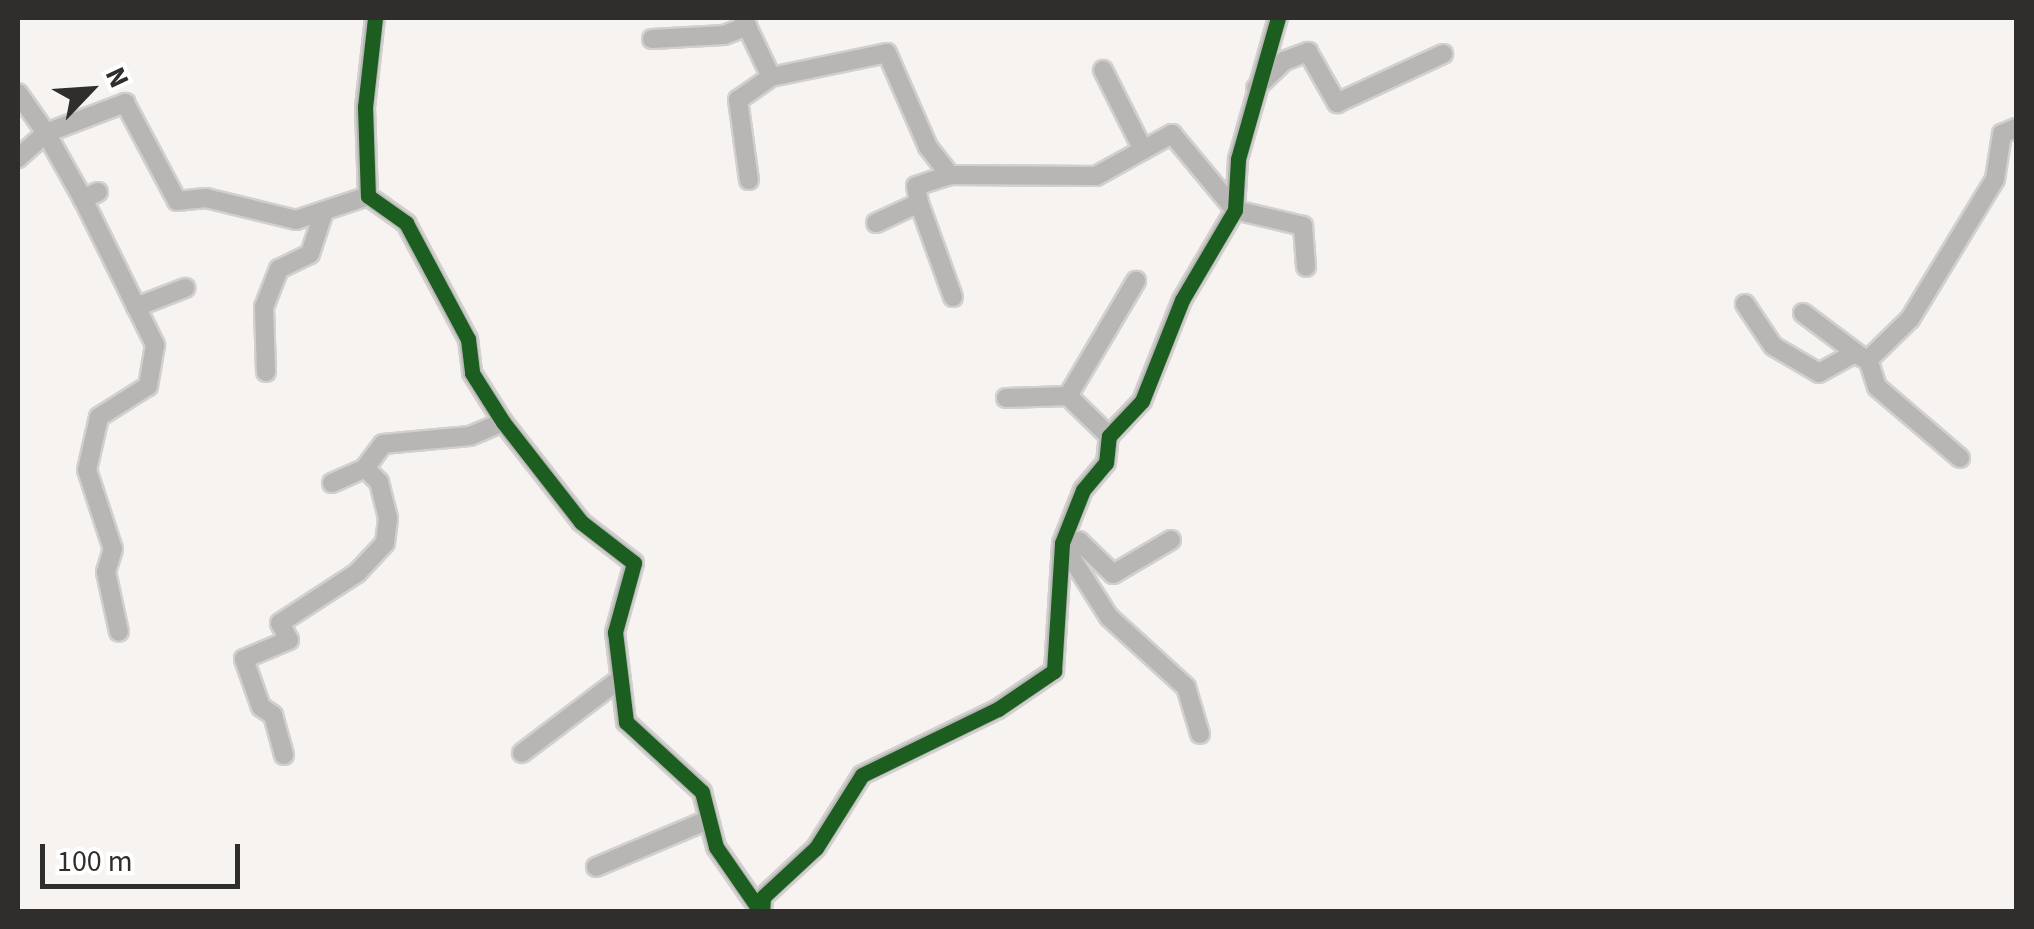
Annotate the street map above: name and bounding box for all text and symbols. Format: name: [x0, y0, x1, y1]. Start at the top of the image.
north arrow: [40, 40, 140, 140]
text: N: [95, 60, 139, 94]
scale bar: [45, 824, 245, 886]
text: 100 m: [57, 840, 133, 883]

